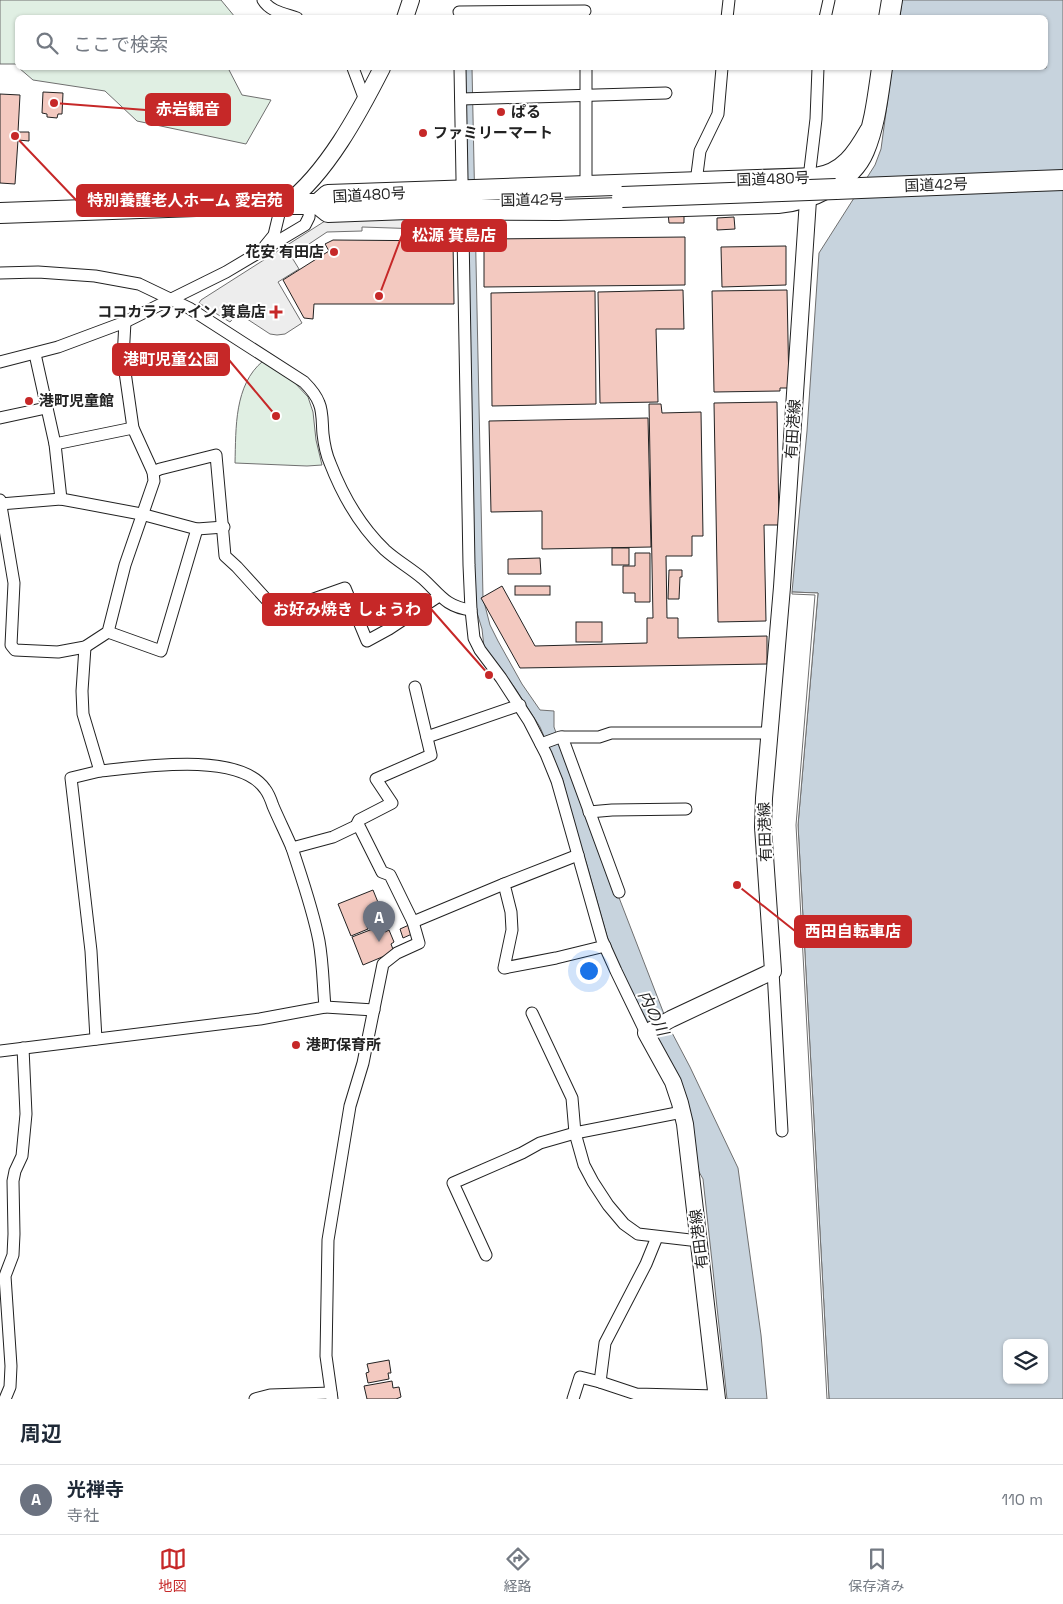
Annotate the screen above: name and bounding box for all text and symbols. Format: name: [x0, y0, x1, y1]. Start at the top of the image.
search box: [15, 15, 1048, 70]
icon: search: [33, 29, 61, 57]
text: ここで検索: [73, 32, 168, 57]
callout: 赤岩観音: [146, 94, 230, 125]
text: 赤岩観音: [156, 99, 220, 120]
place label: ぱる: [511, 102, 541, 121]
marker: ぱる: [495, 106, 507, 118]
place label: ファミリーマート: [433, 123, 553, 142]
marker: ファミリーマート: [417, 127, 429, 139]
street label: 国道480号: [736, 168, 810, 189]
street label: 国道42号: [904, 174, 968, 195]
street label: 国道480号: [332, 183, 406, 206]
callout: 特別養護老人ホーム 愛宕苑: [77, 185, 293, 216]
street label: 国道42号: [500, 189, 564, 210]
text: 特別養護老人ホーム 愛宕苑: [87, 190, 283, 211]
callout: 松源 箕島店: [402, 220, 506, 251]
text: 松源 箕島店: [412, 225, 496, 246]
place label: 花安 有田店: [245, 242, 324, 261]
marker: 花安 有田店: [328, 246, 340, 258]
place label: ココカラファイン 箕島店: [97, 302, 266, 321]
marker: ココカラファイン 箕島店: [270, 306, 282, 318]
callout: 港町児童公園: [113, 344, 229, 375]
text: 港町児童公園: [123, 349, 219, 370]
place label: 港町児童館: [39, 391, 114, 410]
marker: 港町児童館: [23, 395, 35, 407]
street label: 有田港線: [781, 398, 804, 460]
callout: お好み焼き しょうわ: [263, 594, 431, 625]
text: お好み焼き しょうわ: [273, 599, 421, 620]
street label: 有田港線: [754, 802, 775, 862]
pin: A: [363, 901, 395, 942]
callout: 西田自転車店: [795, 916, 911, 947]
text: 西田自転車店: [805, 921, 901, 942]
your location: [576, 958, 602, 984]
water label: 内の川: [634, 987, 674, 1041]
place label: 港町保育所: [306, 1035, 381, 1054]
marker: 港町保育所: [290, 1039, 302, 1051]
street label: 有田港線: [685, 1208, 712, 1270]
map controls: [1003, 1339, 1048, 1384]
button: layers: [1003, 1339, 1048, 1384]
text: 周辺: [20, 1420, 62, 1447]
text: 光禅寺: [67, 1477, 124, 1502]
text: A: [31, 1489, 41, 1510]
text: 110 m: [1001, 1489, 1043, 1510]
text: 寺社: [67, 1505, 99, 1526]
tab: 地図: [159, 1545, 187, 1595]
tab: 経路: [504, 1545, 532, 1595]
tab: 保存済み: [849, 1545, 905, 1595]

